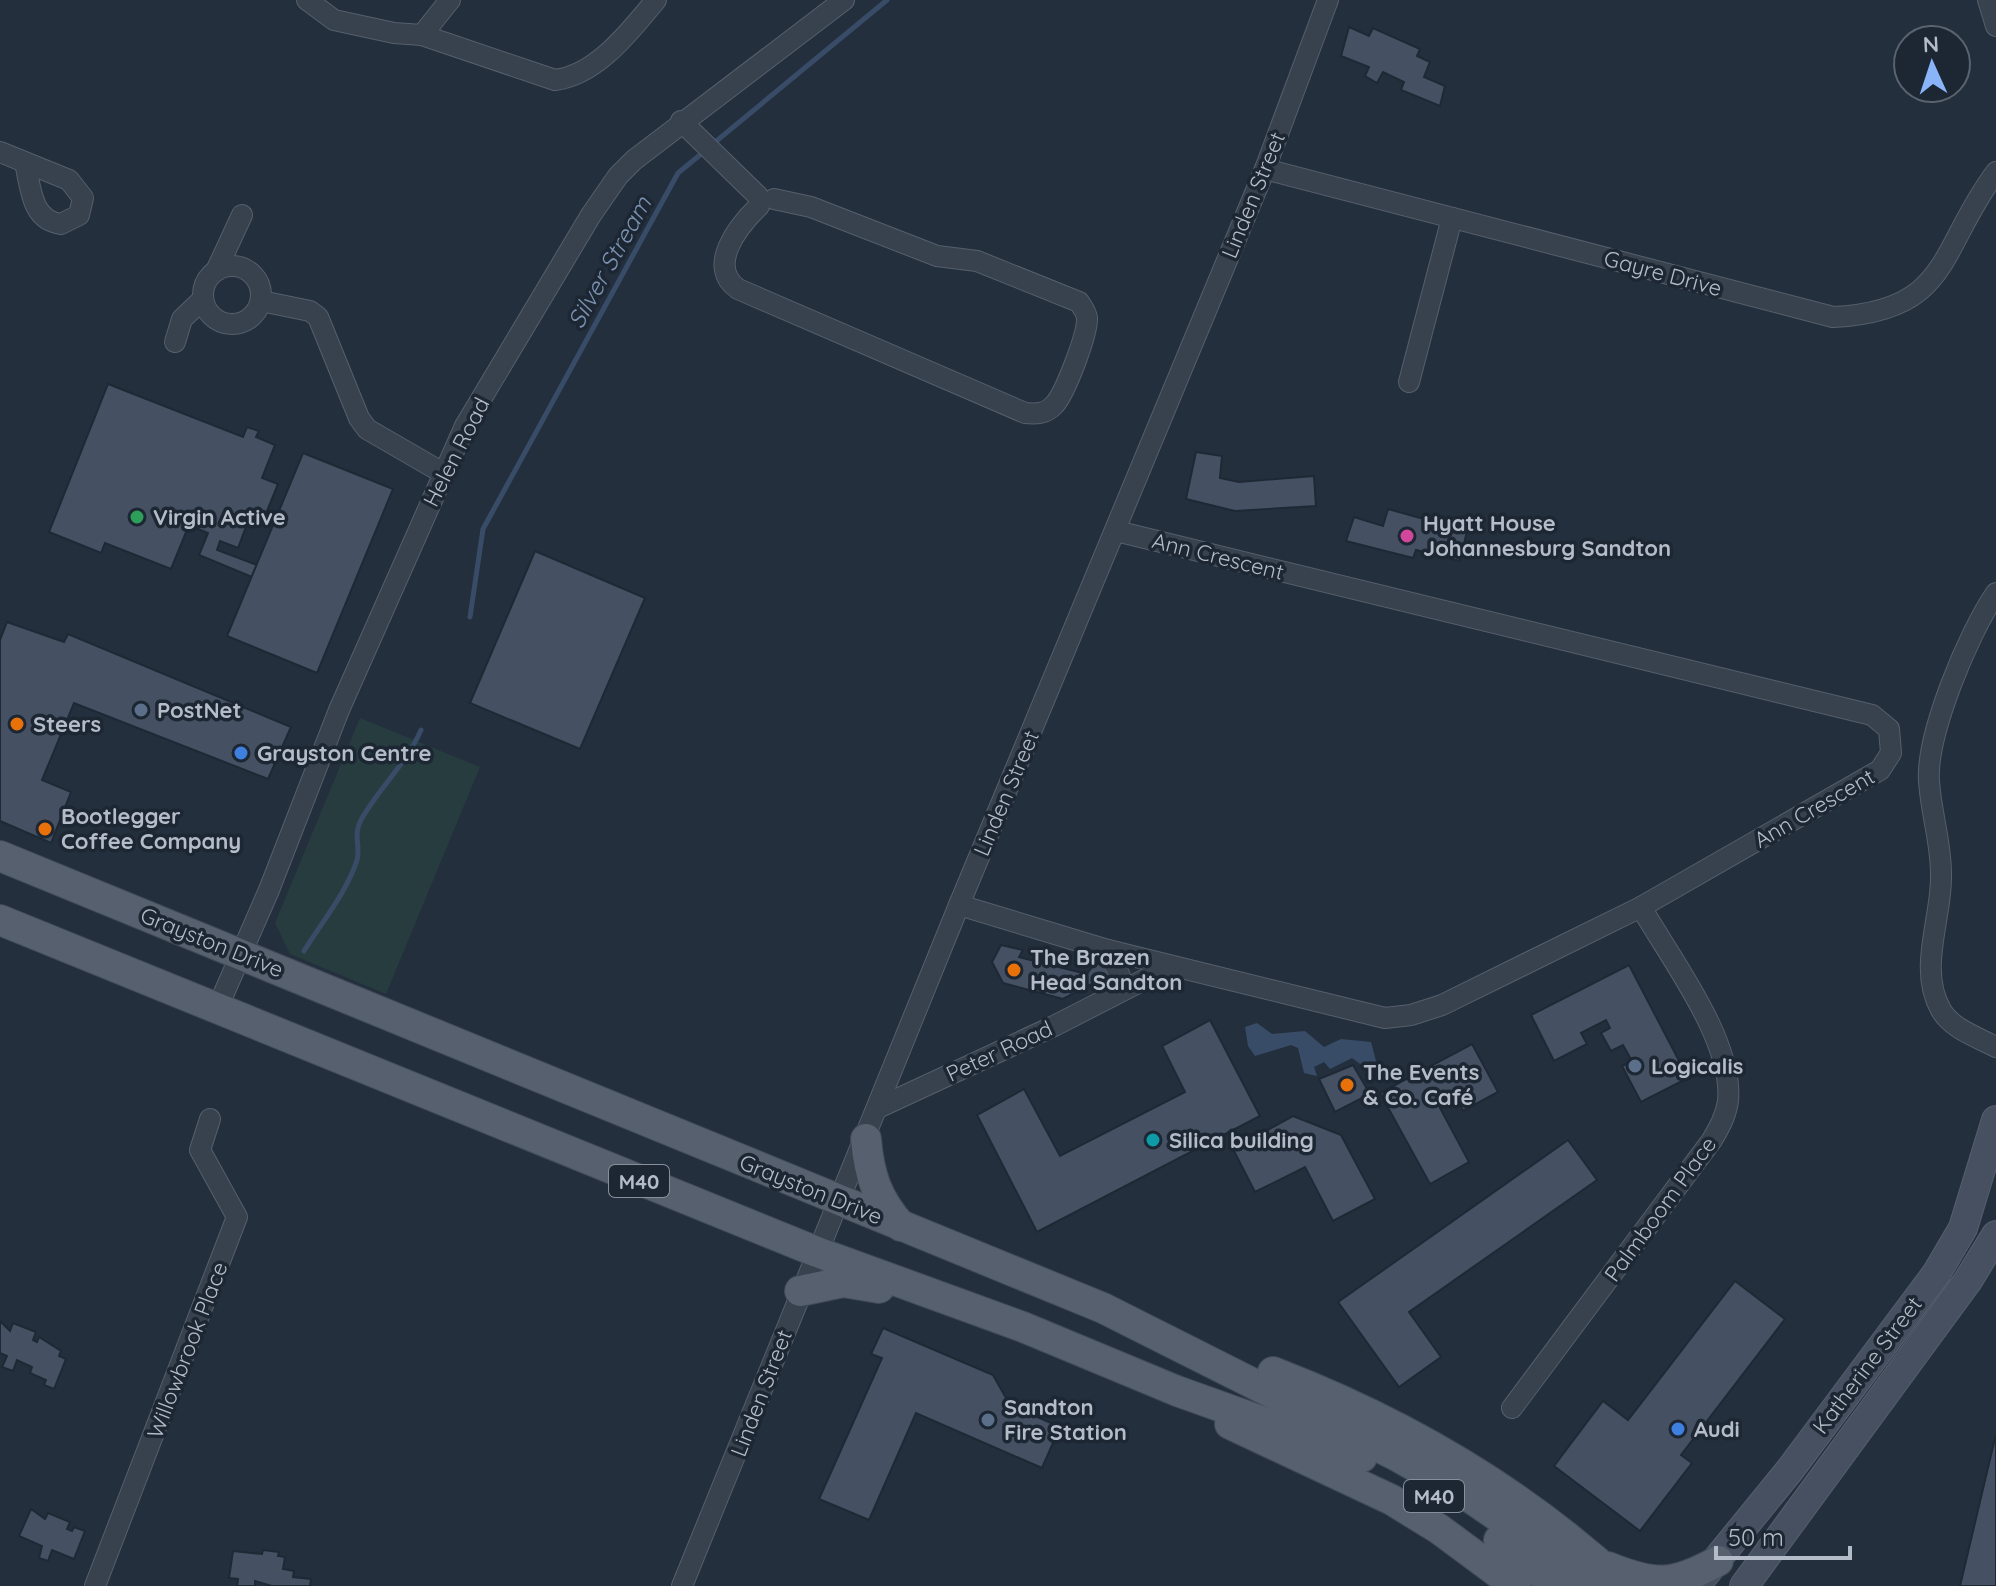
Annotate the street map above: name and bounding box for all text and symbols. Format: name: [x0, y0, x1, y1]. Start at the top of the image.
north arrow: [1892, 24, 1972, 104]
text: N: [1922, 30, 1940, 58]
street label: Linden Street: [1215, 128, 1291, 262]
water label: Silver Stream: [561, 190, 658, 333]
street label: Gayre Drive: [1601, 244, 1725, 302]
street label: Helen Road: [417, 393, 495, 511]
place label: Virgin Active: [153, 503, 286, 531]
marker: Virgin Active: [128, 508, 146, 526]
place label: Hyatt House Johannesburg Sandton: [1423, 509, 1671, 562]
street label: Ann Crescent: [1149, 526, 1287, 586]
marker: Hyatt House Johannesburg Sandton: [1398, 527, 1416, 545]
place label: PostNet: [157, 696, 242, 724]
marker: PostNet: [132, 701, 150, 719]
place label: Steers: [33, 710, 101, 738]
marker: Steers: [8, 715, 26, 733]
street label: Linden Street: [967, 726, 1045, 860]
place label: Grayston Centre: [257, 739, 432, 767]
marker: Grayston Centre: [232, 744, 250, 762]
street label: Ann Crescent: [1749, 762, 1879, 854]
place label: Bootlegger Coffee Company: [61, 802, 241, 855]
marker: Bootlegger Coffee Company: [36, 820, 54, 838]
street label: Grayston Drive: [136, 901, 288, 983]
place label: The Brazen Head Sandton: [1030, 943, 1182, 996]
marker: The Brazen Head Sandton: [1005, 961, 1023, 979]
street label: Peter Road: [941, 1014, 1057, 1088]
place label: Logicalis: [1651, 1052, 1743, 1080]
marker: Logicalis: [1626, 1057, 1644, 1075]
place label: The Events & Co. Café: [1363, 1058, 1479, 1111]
marker: The Events & Co. Café: [1338, 1076, 1356, 1094]
place label: Silica building: [1169, 1126, 1314, 1154]
marker: Silica building: [1144, 1131, 1162, 1149]
street label: Palmboom Place: [1598, 1131, 1722, 1287]
street label: Grayston Drive: [735, 1148, 887, 1230]
road number: M40: [609, 1165, 669, 1197]
street label: Willowbrook Place: [140, 1258, 234, 1442]
street label: Katherine Street: [1806, 1291, 1928, 1439]
street label: Linden Street: [724, 1326, 798, 1460]
place label: Sandton Fire Station: [1004, 1393, 1127, 1446]
marker: Sandton Fire Station: [979, 1411, 997, 1429]
place label: Audi: [1694, 1415, 1740, 1443]
marker: Audi: [1669, 1420, 1687, 1438]
road number: M40: [1404, 1480, 1464, 1512]
scale bar: [1716, 1510, 1850, 1560]
text: 50 m: [1728, 1522, 1784, 1552]

